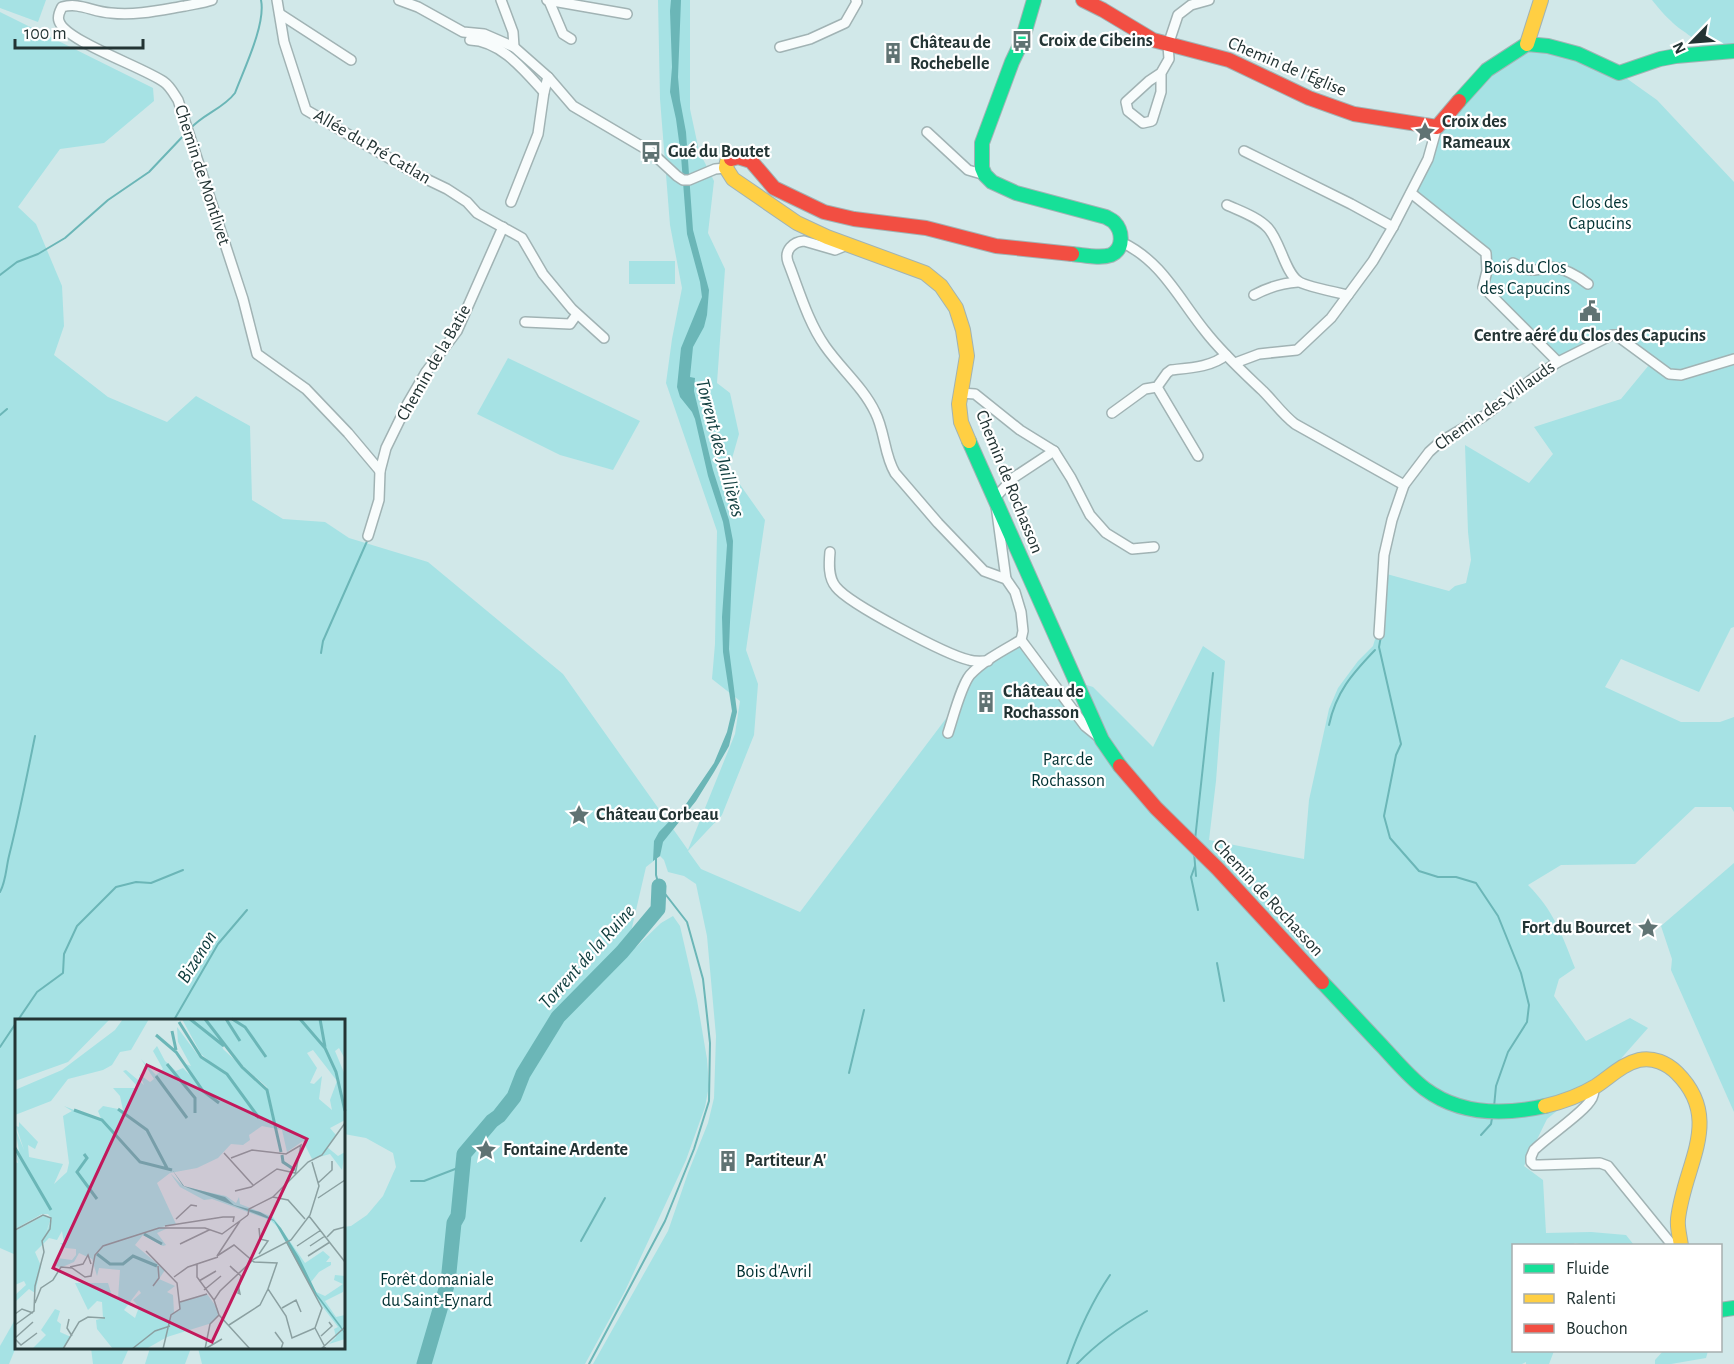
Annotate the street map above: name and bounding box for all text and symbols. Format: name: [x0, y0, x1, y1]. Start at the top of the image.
scale bar: [15, 12, 142, 50]
north arrow: [1662, 12, 1722, 72]
text: 100 m: [24, 25, 67, 43]
bus stop icon: Croix de Cibeins: [1010, 29, 1034, 53]
street label: Chemin de l'Église: [1225, 31, 1350, 100]
place label: Croix de Cibeins: [1039, 32, 1153, 50]
place label: Château de Rochebelle: [910, 34, 991, 73]
text: N: [1670, 39, 1689, 56]
building icon: Château de Rochebelle: [881, 41, 905, 65]
street label: Chemin de Montlivet: [171, 103, 233, 248]
street label: Allée du Pré Catlan: [310, 106, 434, 188]
place label: Croix des Rameaux: [1442, 113, 1511, 152]
place icon: Croix des Rameaux: [1413, 120, 1437, 144]
bus stop icon: Gué du Boutet: [639, 140, 663, 164]
place label: Gué du Boutet: [668, 143, 770, 161]
park label: Clos des Capucins: [1568, 194, 1632, 233]
park label: Bois du Clos des Capucins: [1480, 259, 1570, 298]
public building icon: Centre aéré du Clos des Capucins: [1578, 299, 1602, 323]
street label: Chemin de la Batie: [394, 302, 474, 424]
place label: Centre aéré du Clos des Capucins: [1474, 327, 1706, 345]
street label: Chemin des Villauds: [1432, 358, 1558, 454]
water label: Torrent des Jaillières: [692, 377, 748, 520]
street label: Chemin de Rochasson: [972, 408, 1046, 556]
place label: Château de Rochasson: [1003, 683, 1084, 722]
building icon: Château de Rochasson: [974, 690, 998, 714]
park label: Parc de Rochasson: [1031, 751, 1105, 790]
place icon: Château Corbeau: [567, 803, 591, 827]
place label: Château Corbeau: [596, 806, 719, 824]
street label: Chemin de Rochasson: [1209, 836, 1327, 960]
water label: Torrent de la Ruine: [535, 901, 639, 1013]
place icon: Fort du Bourcet: [1636, 916, 1660, 940]
place label: Fort du Bourcet: [1521, 919, 1631, 937]
water label: Bizenon: [173, 927, 221, 987]
inset map: [15, 1019, 345, 1349]
place icon: Fontaine Ardente: [474, 1138, 498, 1162]
place label: Fontaine Ardente: [503, 1141, 628, 1159]
building icon: Partiteur A': [716, 1149, 740, 1173]
place label: Partiteur A': [745, 1152, 827, 1170]
legend: [1512, 1244, 1722, 1352]
text: Fluide: [1566, 1260, 1609, 1278]
park label: Bois d'Avril: [736, 1263, 812, 1281]
park label: Forêt domaniale du Saint-Eynard: [380, 1271, 494, 1310]
text: Ralenti: [1566, 1290, 1616, 1308]
text: Bouchon: [1566, 1320, 1628, 1338]

